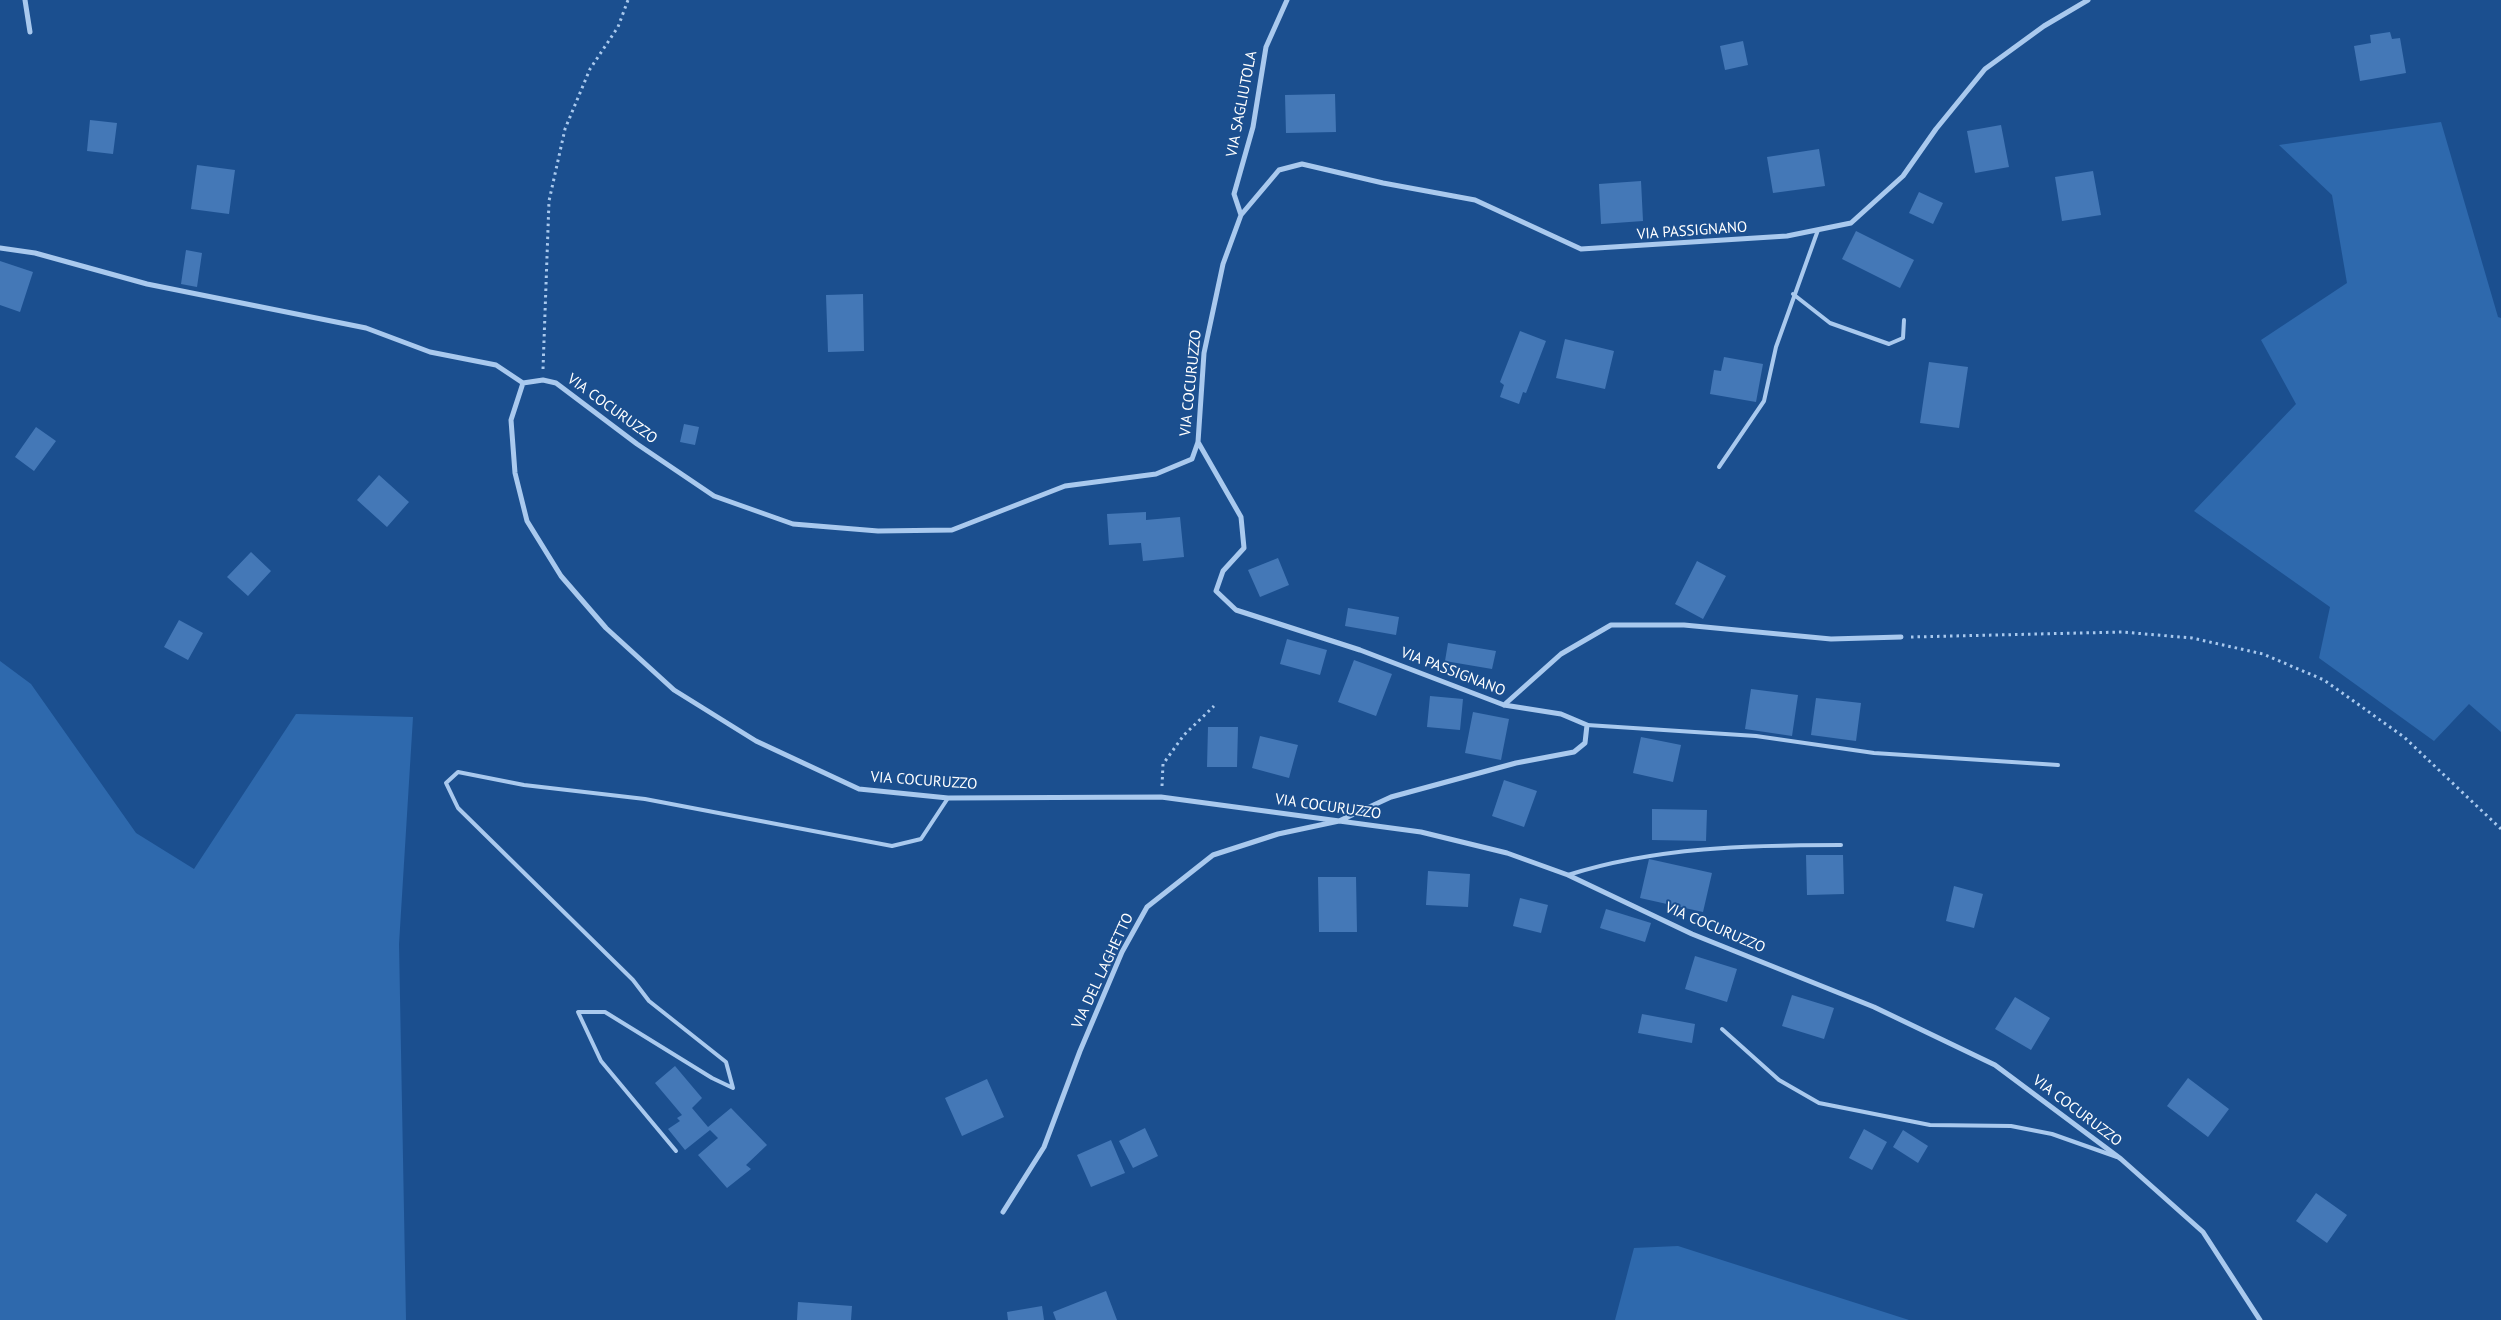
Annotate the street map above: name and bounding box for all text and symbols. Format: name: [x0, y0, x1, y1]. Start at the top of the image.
street label: VIA SAGLIUTOLA: [1223, 49, 1261, 159]
street label: VIA PASSIGNANO: [1636, 218, 1748, 244]
street label: VIA COCURUZZO: [1176, 329, 1206, 437]
street label: VIA COCURUZZO: [563, 370, 661, 448]
street label: VIA PASSIGNANO: [1398, 644, 1508, 700]
street label: VIA COCURUZZO: [870, 768, 978, 794]
street label: VIA COCURUZZO: [1274, 791, 1382, 823]
street label: VIA COCURUZZO: [1662, 899, 1768, 957]
street label: VIA DEL LAGHETTO: [1068, 910, 1138, 1032]
street label: VIA COCURUZZO: [2029, 1072, 2125, 1150]

